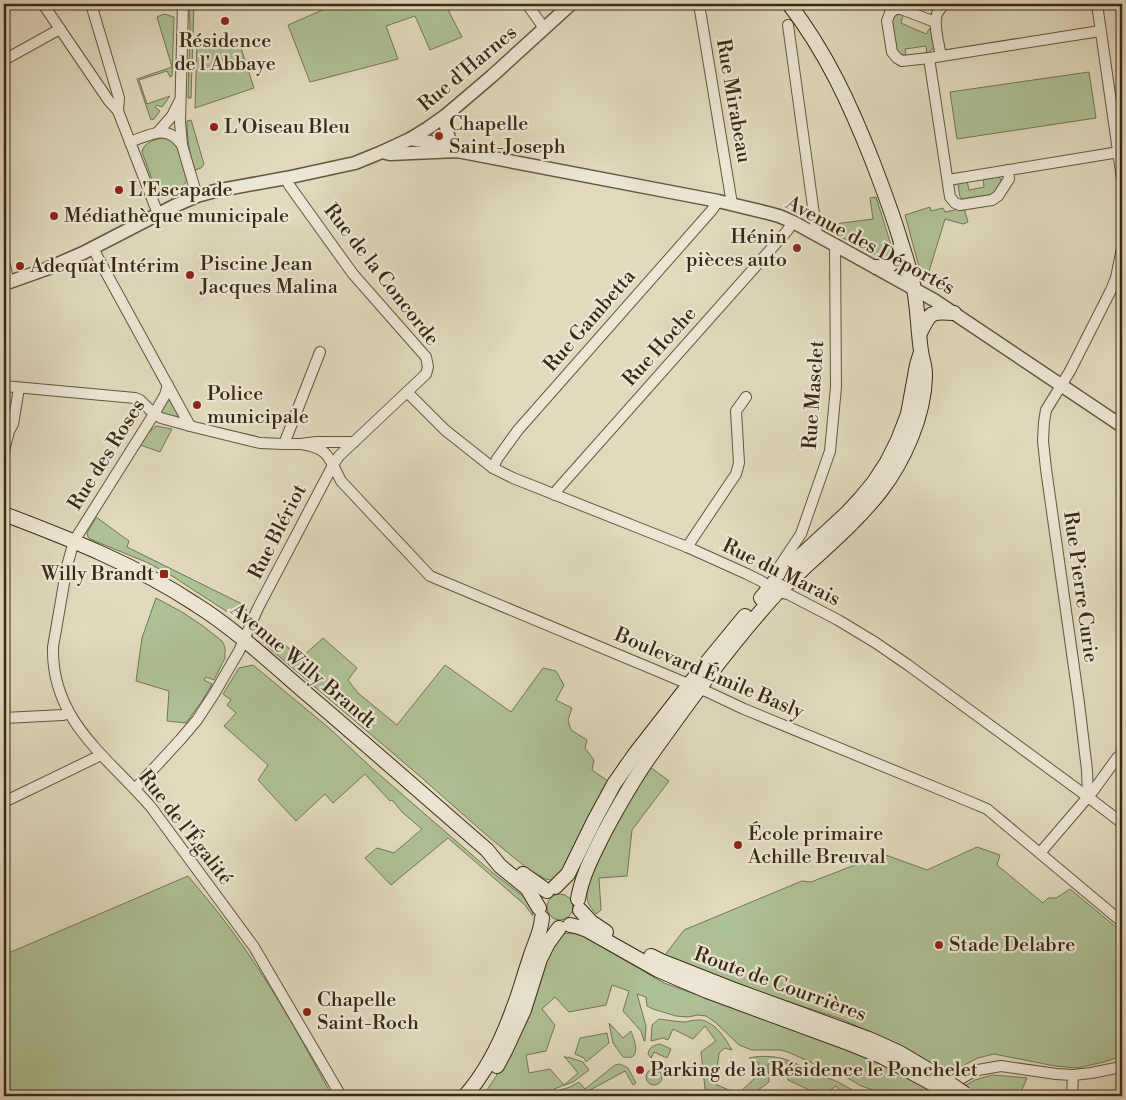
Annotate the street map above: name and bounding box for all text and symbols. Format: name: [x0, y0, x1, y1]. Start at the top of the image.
marker: Résidence de l'Abbaye: [219, 15, 231, 27]
street label: Rue d'Harnes: [414, 20, 522, 118]
place label: Résidence de l'Abbaye: [174, 29, 276, 77]
street label: Rue Mirabeau: [710, 37, 756, 166]
place label: Chapelle Saint-Joseph: [449, 112, 566, 160]
place label: L'Oiseau Bleu: [224, 115, 351, 140]
marker: L'Oiseau Bleu: [208, 121, 220, 133]
marker: Chapelle Saint-Joseph: [433, 130, 445, 142]
place label: L'Escapade: [129, 178, 233, 203]
marker: L'Escapade: [113, 184, 125, 196]
street label: Avenue des Déportés: [780, 190, 959, 301]
street label: Rue de la Concorde: [318, 199, 444, 351]
place label: Médiathèque municipale: [64, 204, 289, 229]
marker: Médiathèque municipale: [48, 210, 60, 222]
place label: Hénin pièces auto: [686, 225, 787, 273]
marker: Hénin pièces auto: [791, 242, 803, 254]
place label: Piscine Jean Jacques Malina: [199, 252, 339, 300]
place label: Adequat Intérim: [29, 254, 180, 279]
marker: Adequat Intérim: [14, 260, 26, 272]
street label: Rue Gambetta: [539, 264, 642, 377]
marker: Piscine Jean Jacques Malina: [184, 269, 196, 281]
street label: Rue Hoche: [618, 302, 702, 392]
street label: Rue Masclet: [798, 340, 830, 450]
place label: Police municipale: [207, 382, 309, 430]
street label: Rue des Roses: [63, 395, 151, 515]
marker: Police municipale: [191, 399, 203, 411]
street label: Rue Blériot: [243, 480, 313, 584]
street label: Rue Pierre Curie: [1057, 510, 1103, 664]
street label: Rue du Marais: [718, 534, 844, 612]
place label: Willy Brandt: [40, 562, 154, 587]
marker: Willy Brandt: [158, 568, 170, 580]
street label: Avenue Willy Brandt: [224, 597, 381, 734]
street label: Boulevard Émile Basly: [610, 621, 808, 725]
street label: Rue de l'Égalité: [132, 765, 238, 890]
place label: École primaire Achille Breuval: [747, 821, 886, 870]
marker: École primaire Achille Breuval: [732, 839, 744, 851]
place label: Stade Delabre: [949, 933, 1075, 958]
marker: Stade Delabre: [933, 939, 945, 951]
street label: Route de Courrières: [690, 942, 870, 1028]
place label: Chapelle Saint-Roch: [317, 988, 419, 1036]
marker: Chapelle Saint-Roch: [301, 1006, 313, 1018]
place label: Parking de la Résidence le Ponchelet: [650, 1058, 978, 1083]
marker: Parking de la Résidence le Ponchelet: [634, 1064, 646, 1076]

